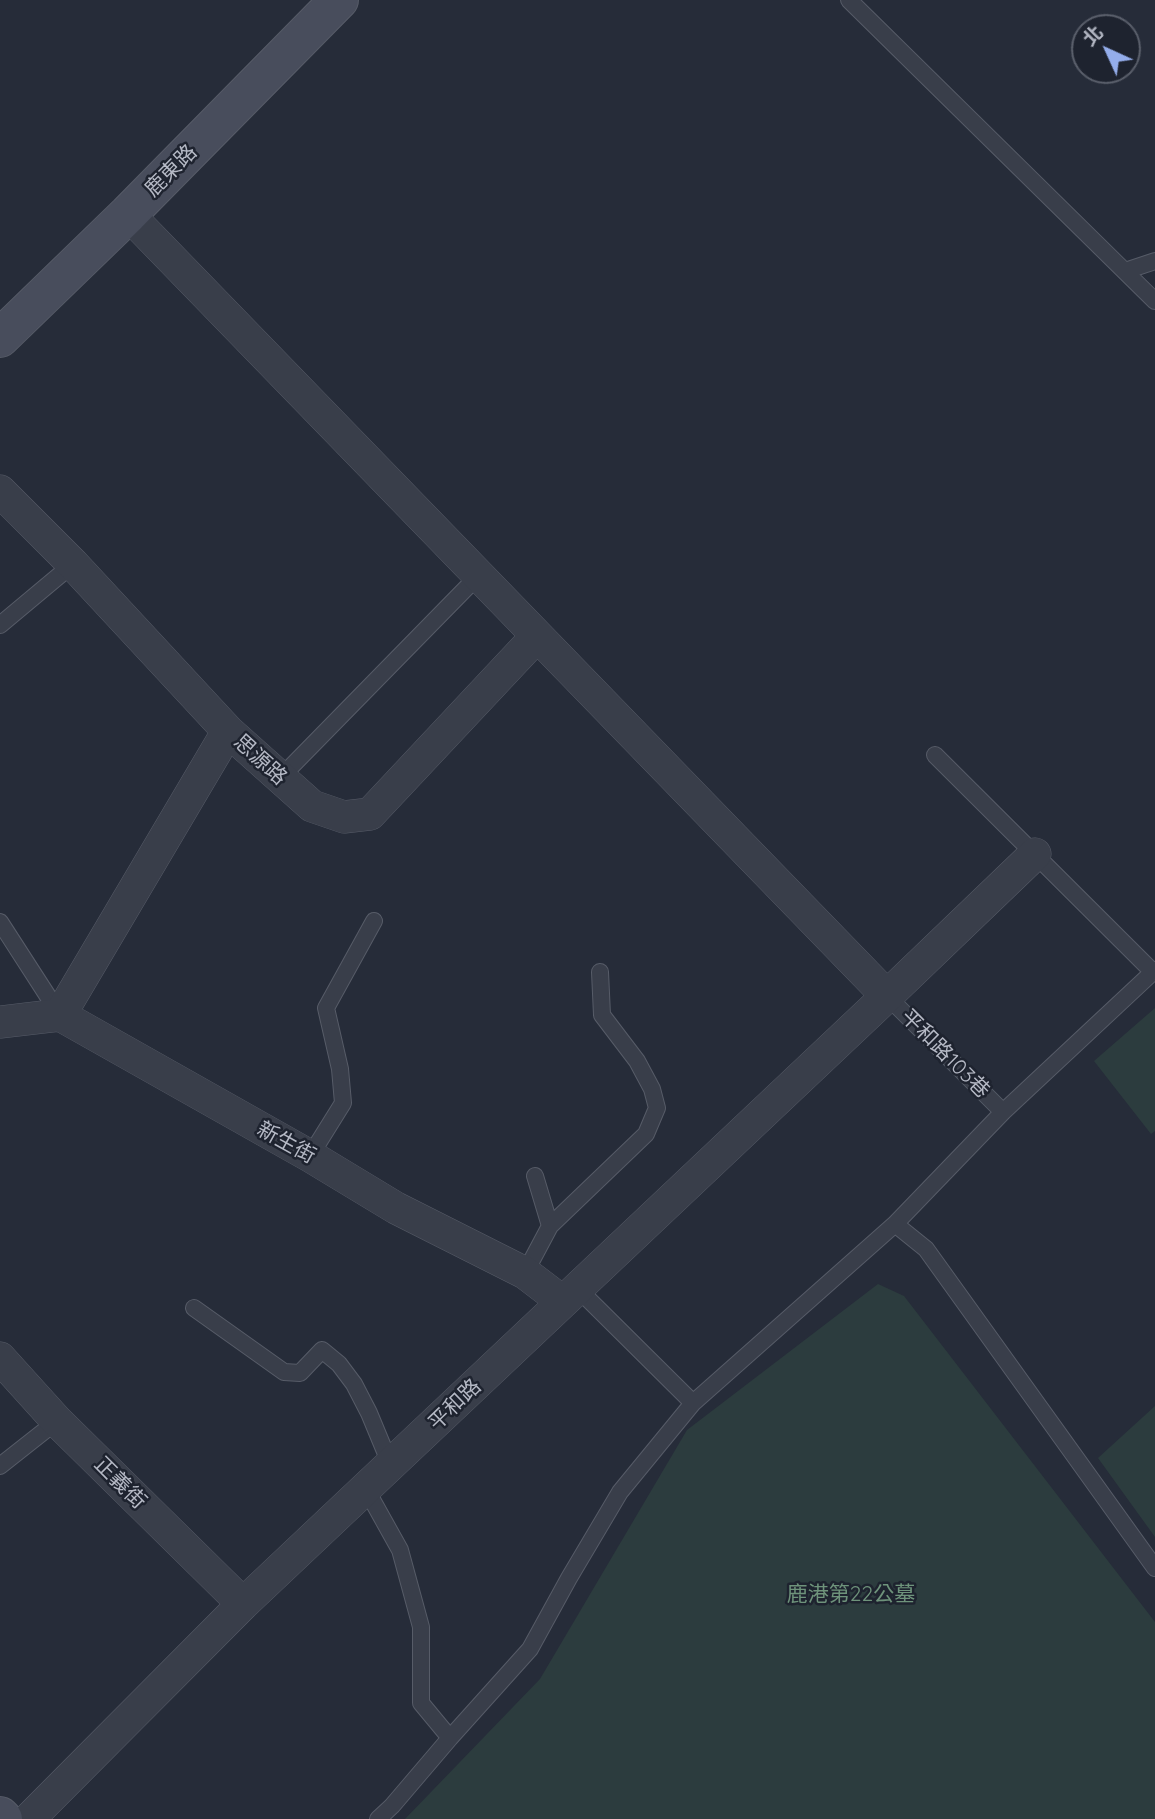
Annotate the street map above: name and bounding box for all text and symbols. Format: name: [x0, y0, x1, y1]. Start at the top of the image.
north arrow: [1071, 14, 1141, 84]
text: 北: [1077, 20, 1108, 51]
street label: 鹿東路: [140, 140, 202, 202]
street label: 思源路: [228, 730, 292, 790]
street label: 平和路103巷: [895, 1004, 995, 1104]
street label: 新生街: [252, 1117, 320, 1169]
street label: 平和路: [424, 1374, 486, 1436]
street label: 正義街: [89, 1452, 151, 1514]
park label: 鹿港第22公墓: [787, 1582, 915, 1608]

